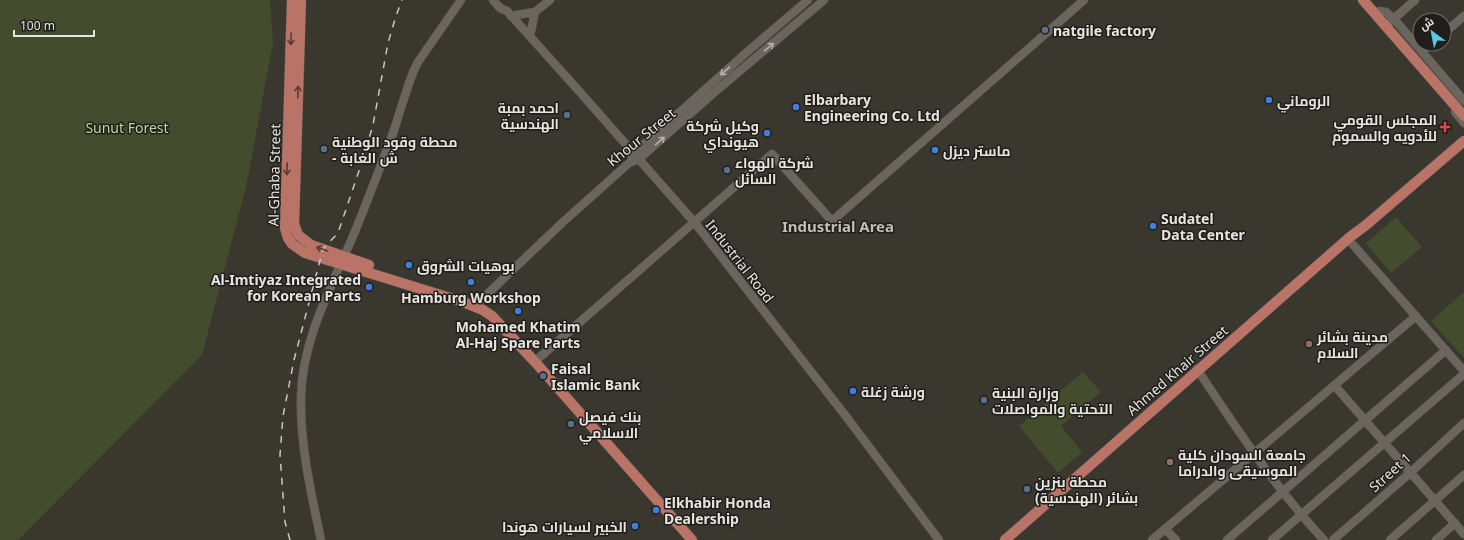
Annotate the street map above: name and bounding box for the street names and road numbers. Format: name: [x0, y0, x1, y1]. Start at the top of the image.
street label: Khour Street: [603, 104, 679, 170]
street label: Al-Ghaba Street: [264, 123, 284, 227]
street label: Industrial Road: [702, 216, 778, 306]
street label: Ahmed Khair Street: [1122, 321, 1232, 419]
street label: Street 1: [1365, 448, 1415, 496]

